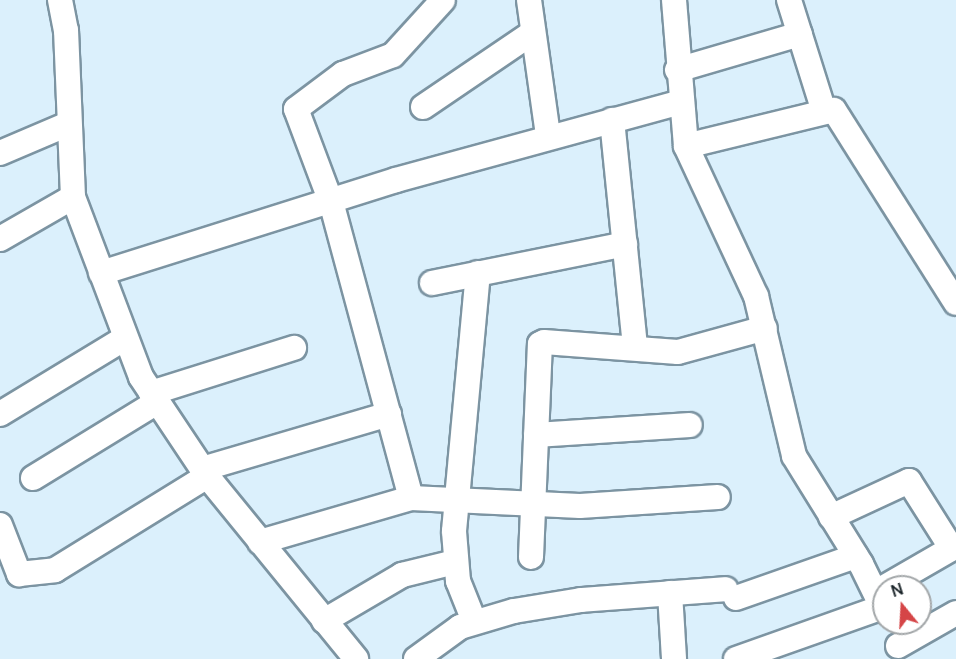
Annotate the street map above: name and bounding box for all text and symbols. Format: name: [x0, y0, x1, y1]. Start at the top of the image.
north arrow: [872, 575, 932, 635]
text: N: [888, 578, 906, 602]

